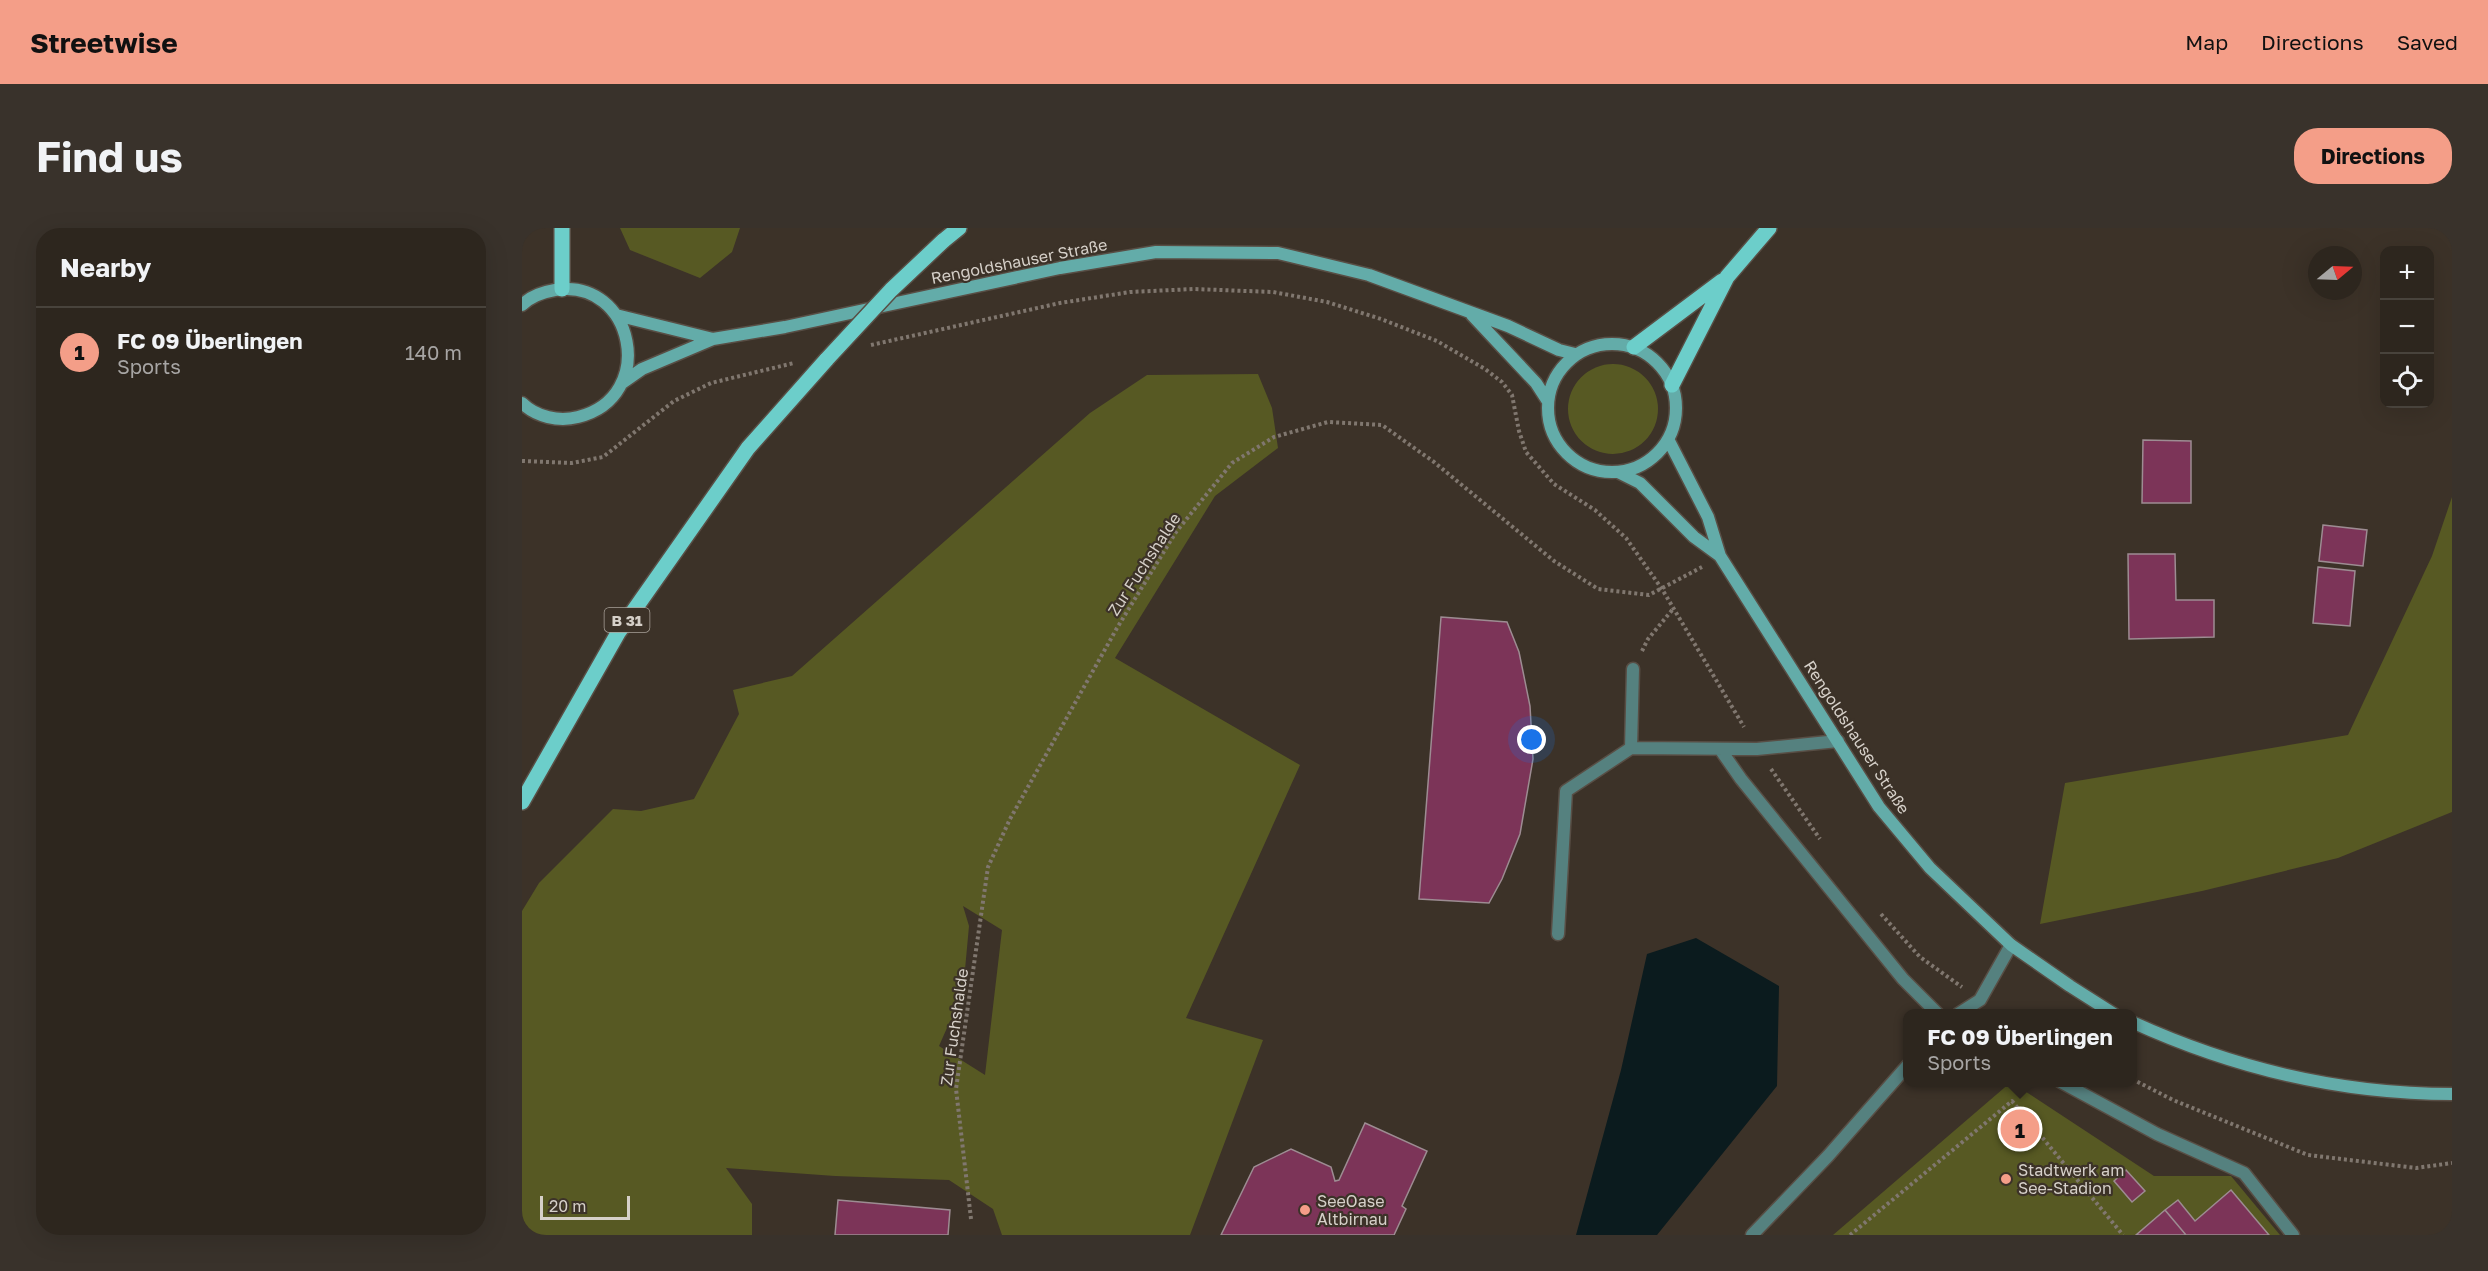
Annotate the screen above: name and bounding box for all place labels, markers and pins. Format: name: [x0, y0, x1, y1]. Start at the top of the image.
pin: 1: [2000, 1106, 2040, 1152]
place label: Stadtwerk am See-Stadion: [2018, 1160, 2124, 1198]
marker: Stadtwerk am See-Stadion: [1999, 1172, 2013, 1186]
place label: SeeOase Altbirnau: [1317, 1191, 1388, 1229]
marker: SeeOase Altbirnau: [1298, 1203, 1312, 1217]

